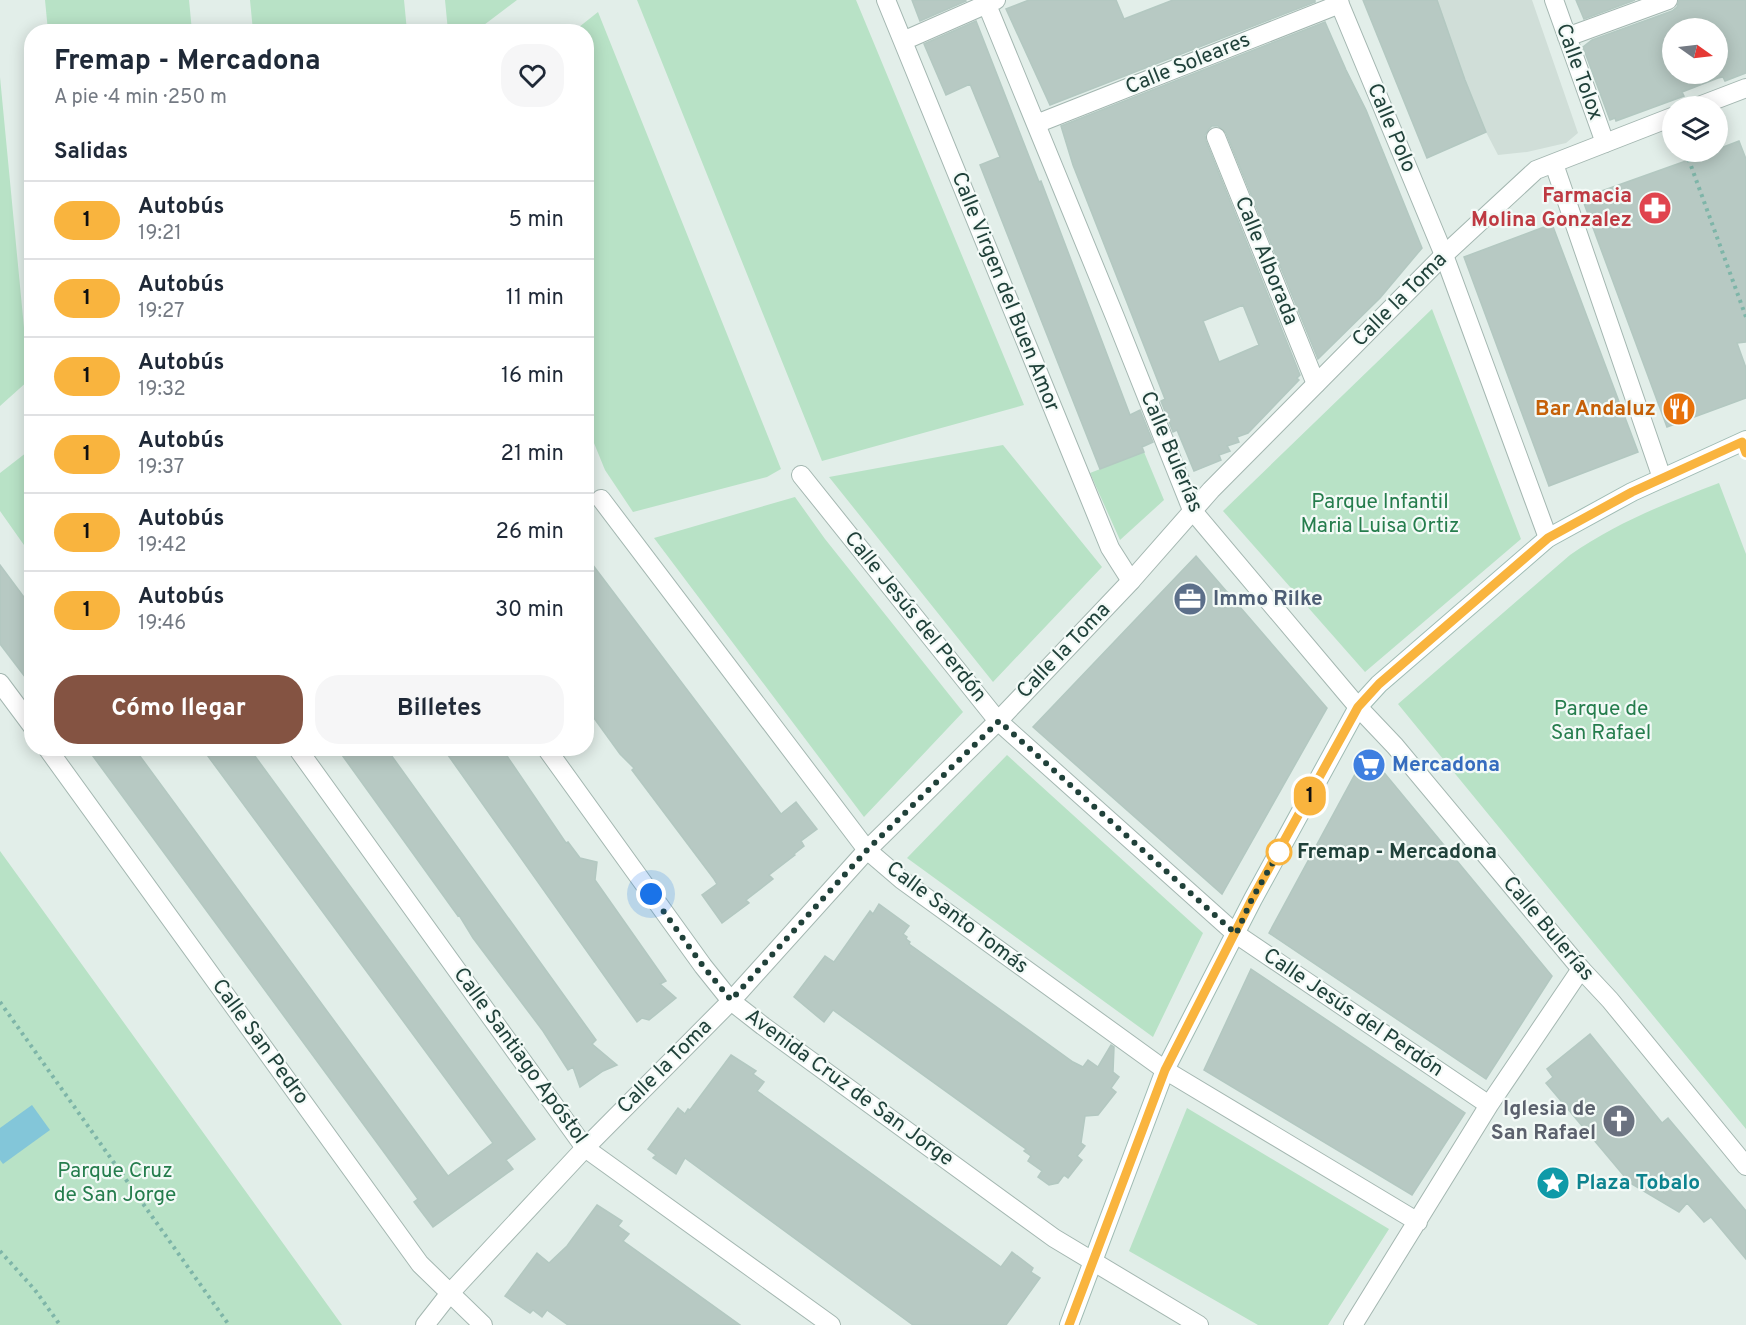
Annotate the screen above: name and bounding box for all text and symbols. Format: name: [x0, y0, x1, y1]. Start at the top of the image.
north arrow: [1662, 18, 1728, 84]
map controls: [1662, 18, 1728, 162]
street label: Calle Tolox: [1549, 20, 1609, 124]
street label: Calle Soleares: [1122, 27, 1254, 101]
text: Fremap - Mercadona: [54, 44, 321, 80]
button: heart: [501, 44, 564, 107]
street label: Calle Polo: [1360, 79, 1422, 177]
text: A pie · 4 min · 250 m: [54, 85, 227, 111]
button: layers: [1662, 96, 1728, 162]
text: Salidas: [54, 139, 128, 166]
street label: Calle Virgen del Buen Amor: [944, 168, 1066, 416]
place label: Farmacia Molina Gonzalez: [1471, 183, 1632, 234]
pharmacy icon: Farmacia Molina Gonzalez: [1637, 190, 1673, 226]
street label: Calle Alborada: [1228, 193, 1304, 329]
text: Autobús: [138, 194, 224, 221]
text: 1: [83, 207, 91, 234]
text: 5 min: [509, 207, 564, 234]
text: 19:21: [138, 221, 182, 247]
street label: Calle la Toma: [1347, 247, 1453, 353]
text: Autobús: [138, 272, 224, 299]
text: 1: [83, 285, 91, 312]
text: 11 min: [506, 285, 564, 312]
text: 19:27: [138, 299, 184, 325]
text: Autobús: [138, 350, 224, 377]
text: 1: [83, 363, 91, 390]
text: 16 min: [501, 363, 564, 390]
text: 19:32: [138, 377, 186, 403]
street label: Calle Bulerías: [1133, 387, 1209, 517]
restaurant icon: Bar Andaluz: [1661, 391, 1697, 427]
place label: Bar Andaluz: [1535, 396, 1656, 423]
text: Autobús: [138, 428, 224, 455]
text: 1: [83, 441, 91, 468]
text: 21 min: [501, 441, 564, 468]
text: 19:37: [138, 455, 184, 481]
park label: Parque Infantil Maria Luisa Ortiz: [1301, 489, 1459, 540]
text: Autobús: [138, 506, 224, 533]
text: 1: [83, 519, 91, 546]
text: 26 min: [496, 519, 564, 546]
street label: Calle Jesús del Perdón: [838, 526, 992, 708]
text: 19:42: [138, 533, 187, 559]
office icon: Immo Rilke: [1172, 581, 1208, 617]
text: Autobús: [138, 584, 224, 611]
place label: Immo Rilke: [1213, 586, 1323, 613]
text: 1: [83, 597, 91, 624]
text: 30 min: [495, 597, 564, 624]
street label: Calle la Toma: [1011, 597, 1117, 705]
text: 19:46: [138, 611, 186, 637]
button: Cómo llegar: [54, 675, 303, 744]
button: Billetes: [315, 675, 564, 744]
park label: Parque de San Rafael: [1551, 696, 1651, 747]
supermarket icon: Mercadona: [1351, 747, 1387, 783]
place label: Mercadona: [1392, 752, 1500, 779]
line badge: 1: [1290, 776, 1330, 816]
text: 1: [1306, 783, 1314, 810]
marker: Fremap - Mercadona: [1266, 839, 1292, 865]
place label: Fremap - Mercadona: [1297, 839, 1497, 866]
street label: Calle Santo Tomás: [880, 856, 1034, 980]
street label: Calle Bulerías: [1496, 871, 1600, 987]
your location: [636, 879, 666, 909]
street label: Calle Jesús del Perdón: [1258, 943, 1448, 1083]
street label: Calle Santiago Apóstol: [447, 962, 593, 1150]
street label: Calle San Pedro: [205, 974, 315, 1110]
street label: Avenida Cruz de San Jorge: [739, 1003, 959, 1173]
street label: Calle la Toma: [612, 1014, 718, 1120]
place label: Iglesia de San Rafael: [1491, 1096, 1596, 1147]
church icon: Iglesia de San Rafael: [1601, 1103, 1637, 1139]
park label: Parque Cruz de San Jorge: [54, 1158, 176, 1209]
place icon: Plaza Tobalo: [1535, 1165, 1571, 1201]
place label: Plaza Tobalo: [1576, 1170, 1700, 1197]

